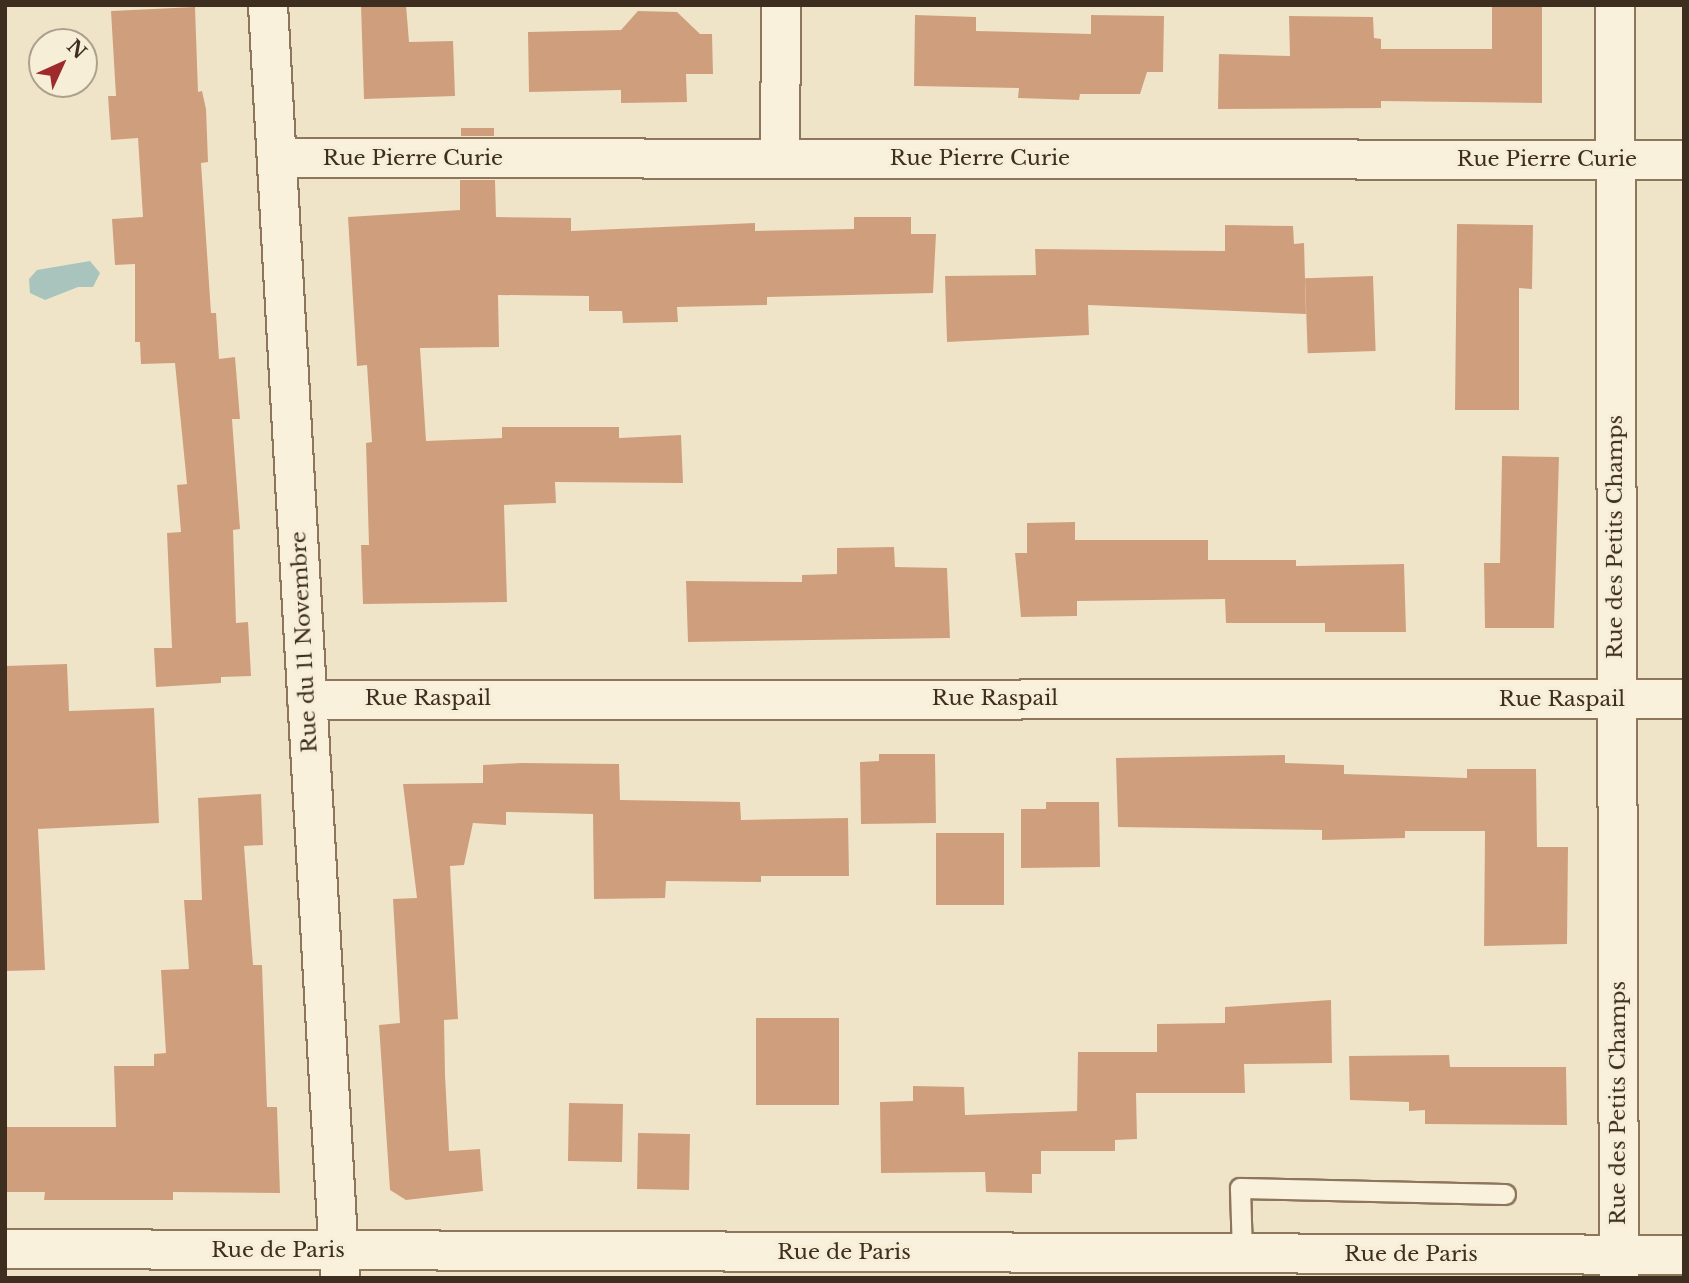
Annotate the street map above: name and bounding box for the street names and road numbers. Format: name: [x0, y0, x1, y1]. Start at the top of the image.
street label: Rue Pierre Curie: [323, 145, 503, 171]
street label: Rue Pierre Curie: [890, 145, 1070, 171]
street label: Rue Pierre Curie: [1457, 146, 1637, 172]
street label: Rue des Petits Champs: [1602, 415, 1628, 659]
street label: Rue du 11 Novembre: [286, 531, 322, 753]
street label: Rue Raspail: [365, 685, 491, 711]
street label: Rue Raspail: [932, 685, 1058, 711]
street label: Rue Raspail: [1499, 686, 1625, 712]
street label: Rue des Petits Champs: [1605, 981, 1631, 1225]
street label: Rue de Paris: [211, 1237, 345, 1263]
street label: Rue de Paris: [777, 1239, 911, 1265]
street label: Rue de Paris: [1344, 1241, 1478, 1267]

